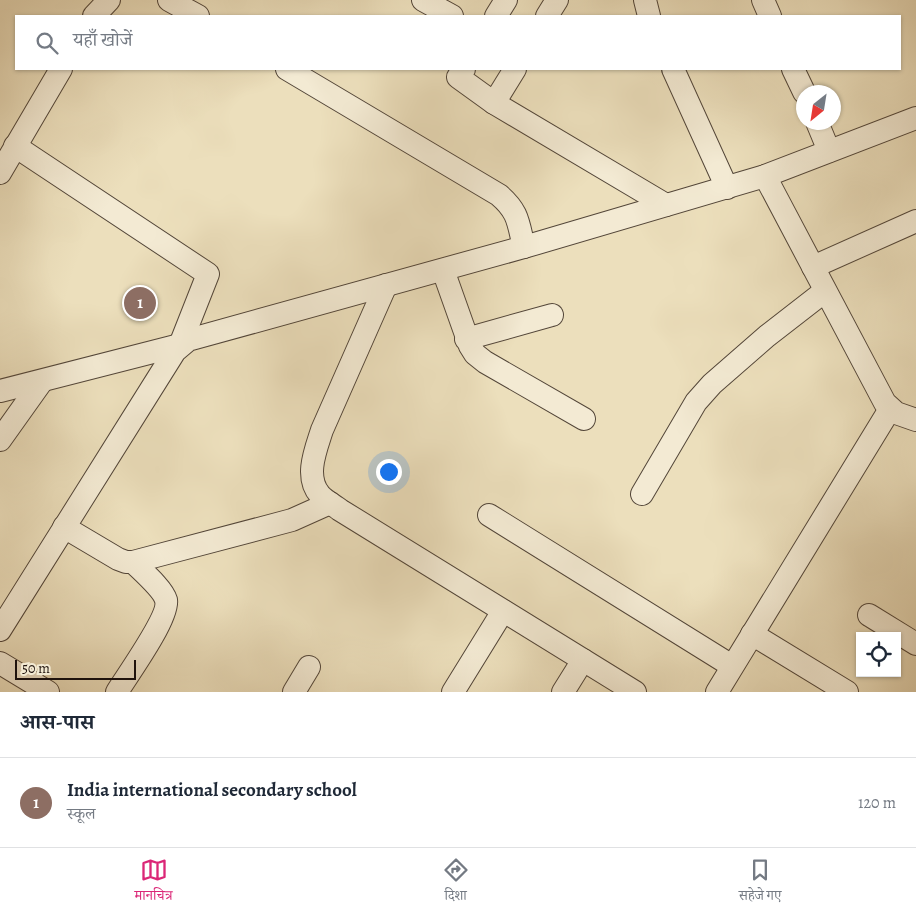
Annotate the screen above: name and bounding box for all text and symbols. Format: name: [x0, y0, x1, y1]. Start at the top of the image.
search box: [15, 15, 901, 70]
text: यहाँ खोजें: [73, 27, 132, 53]
icon: search: [33, 29, 61, 57]
north arrow: [796, 85, 841, 130]
pin: 1: [124, 284, 156, 322]
your location: [376, 459, 402, 485]
map controls: [856, 632, 901, 677]
button: locate: [856, 632, 901, 677]
scale bar: [15, 657, 136, 680]
text: 50 m: [22, 659, 50, 678]
text: आस-पास: [20, 708, 94, 736]
text: India international secondary school: [67, 777, 357, 803]
text: 1: [33, 792, 39, 814]
text: 120 m: [858, 792, 896, 814]
text: स्कूल: [67, 803, 96, 825]
tab: मानचित्र: [135, 856, 173, 909]
tab: दिशा: [442, 856, 470, 909]
tab: सहेजे गए: [739, 856, 781, 909]

